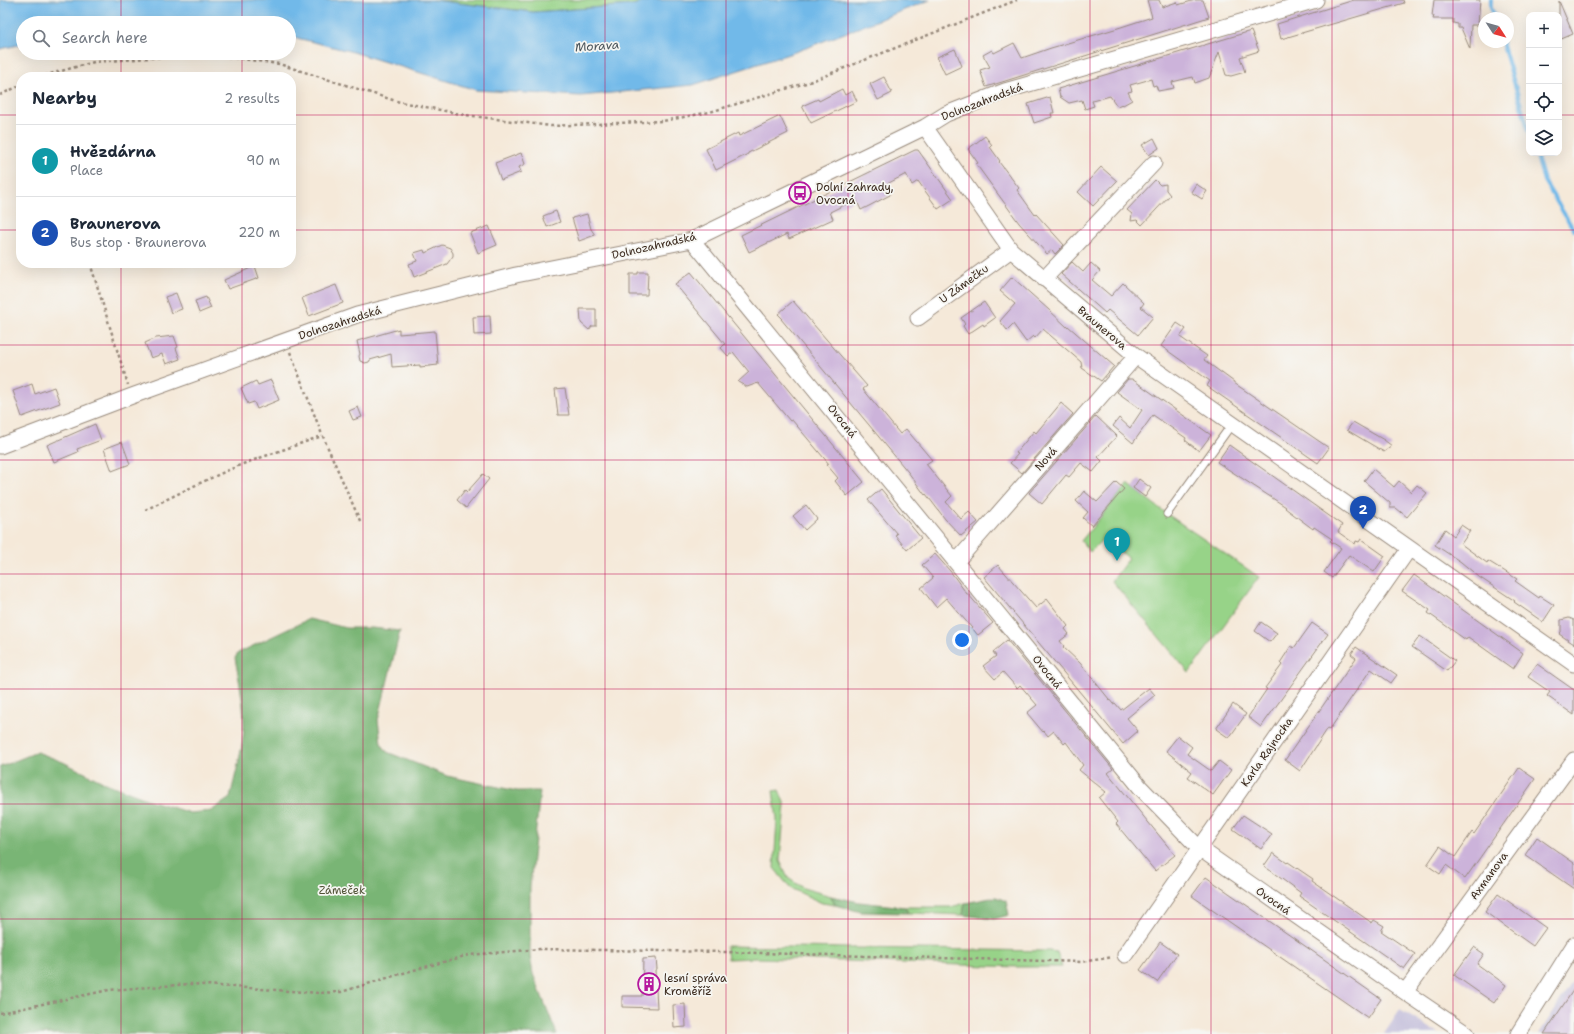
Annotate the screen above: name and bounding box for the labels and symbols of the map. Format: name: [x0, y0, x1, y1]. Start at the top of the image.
north arrow: [1478, 12, 1514, 48]
water label: Morava: [574, 36, 620, 56]
street label: Dolnozahradská: [939, 80, 1025, 124]
bus stop icon: Dolní Zahrady, Ovocná: [787, 180, 813, 206]
place label: Dolní Zahrady, Ovocná: [816, 180, 894, 208]
street label: Dolnozahradská: [610, 229, 698, 263]
street label: U Zámečku: [936, 261, 992, 307]
street label: Dolnozahradská: [297, 303, 383, 343]
street label: Braunerova: [1074, 303, 1130, 353]
street label: Ovocná: [824, 401, 860, 441]
street label: Nová: [1031, 444, 1061, 474]
pin: 2: [1350, 496, 1376, 529]
pin: 1: [1104, 528, 1130, 561]
your location: [952, 630, 972, 650]
street label: Ovocná: [1029, 652, 1065, 692]
street label: Karla Rajnocha: [1237, 714, 1297, 790]
street label: Axmanova: [1467, 849, 1512, 903]
park label: Zámeček: [319, 883, 365, 898]
street label: Ovocná: [1253, 884, 1294, 919]
building icon: lesní správa Kroměříž: [636, 971, 662, 997]
place label: lesní správa Kroměříž: [664, 971, 727, 999]

